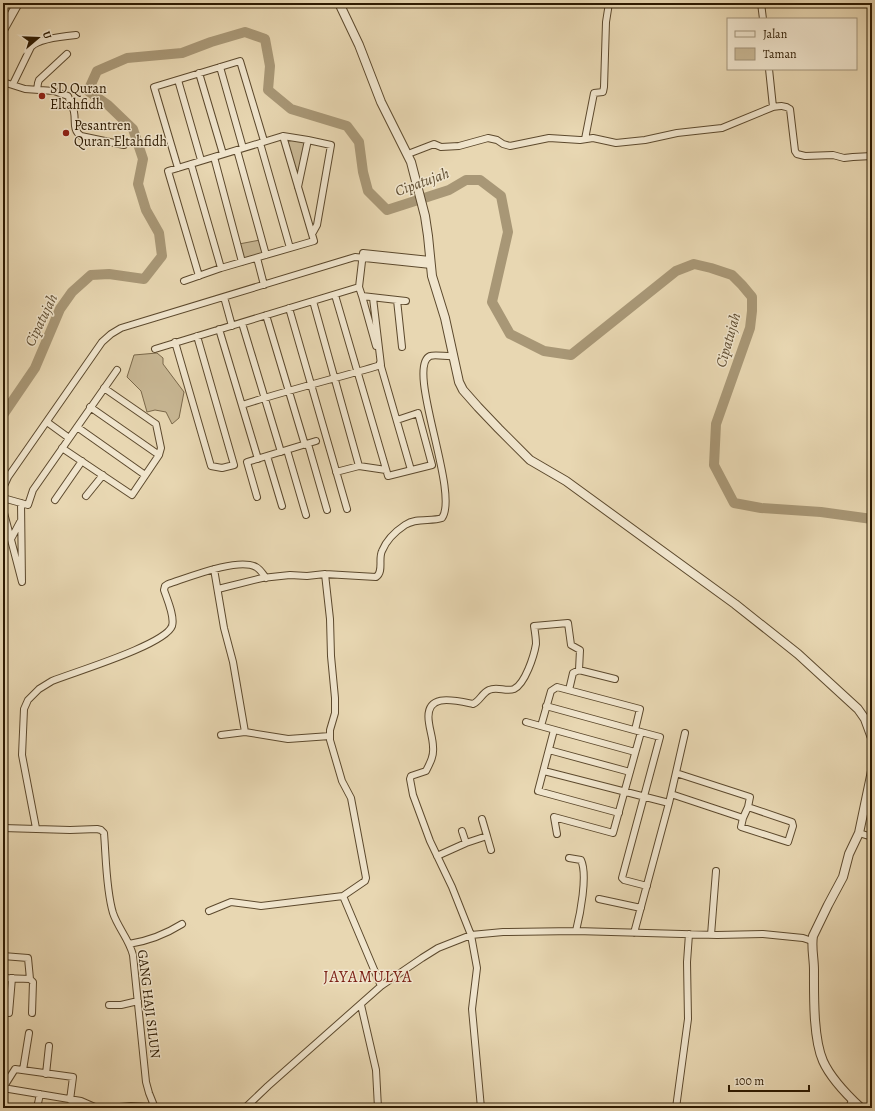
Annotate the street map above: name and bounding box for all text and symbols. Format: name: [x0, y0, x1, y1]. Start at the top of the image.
north arrow: [18, 18, 58, 58]
legend: [727, 18, 857, 70]
text: Jalan: [763, 26, 788, 42]
text: U: [39, 29, 56, 41]
text: Taman: [763, 46, 797, 62]
place label: SD Quran Eltahfidh: [50, 79, 107, 114]
marker: SD Quran Eltahfidh: [37, 91, 47, 101]
place label: Pesantren Quran Eltahfidh: [74, 116, 168, 151]
marker: Pesantren Quran Eltahfidh: [61, 128, 71, 138]
water label: Cipatujah: [392, 163, 452, 201]
water label: Cipatujah: [20, 290, 62, 350]
water label: Cipatujah: [711, 310, 745, 370]
street label: GANG HAJI SILUN: [133, 948, 165, 1060]
district label: JAYAMULYA: [323, 966, 413, 988]
scale bar: [729, 1067, 809, 1093]
text: 100 m: [735, 1073, 764, 1089]

